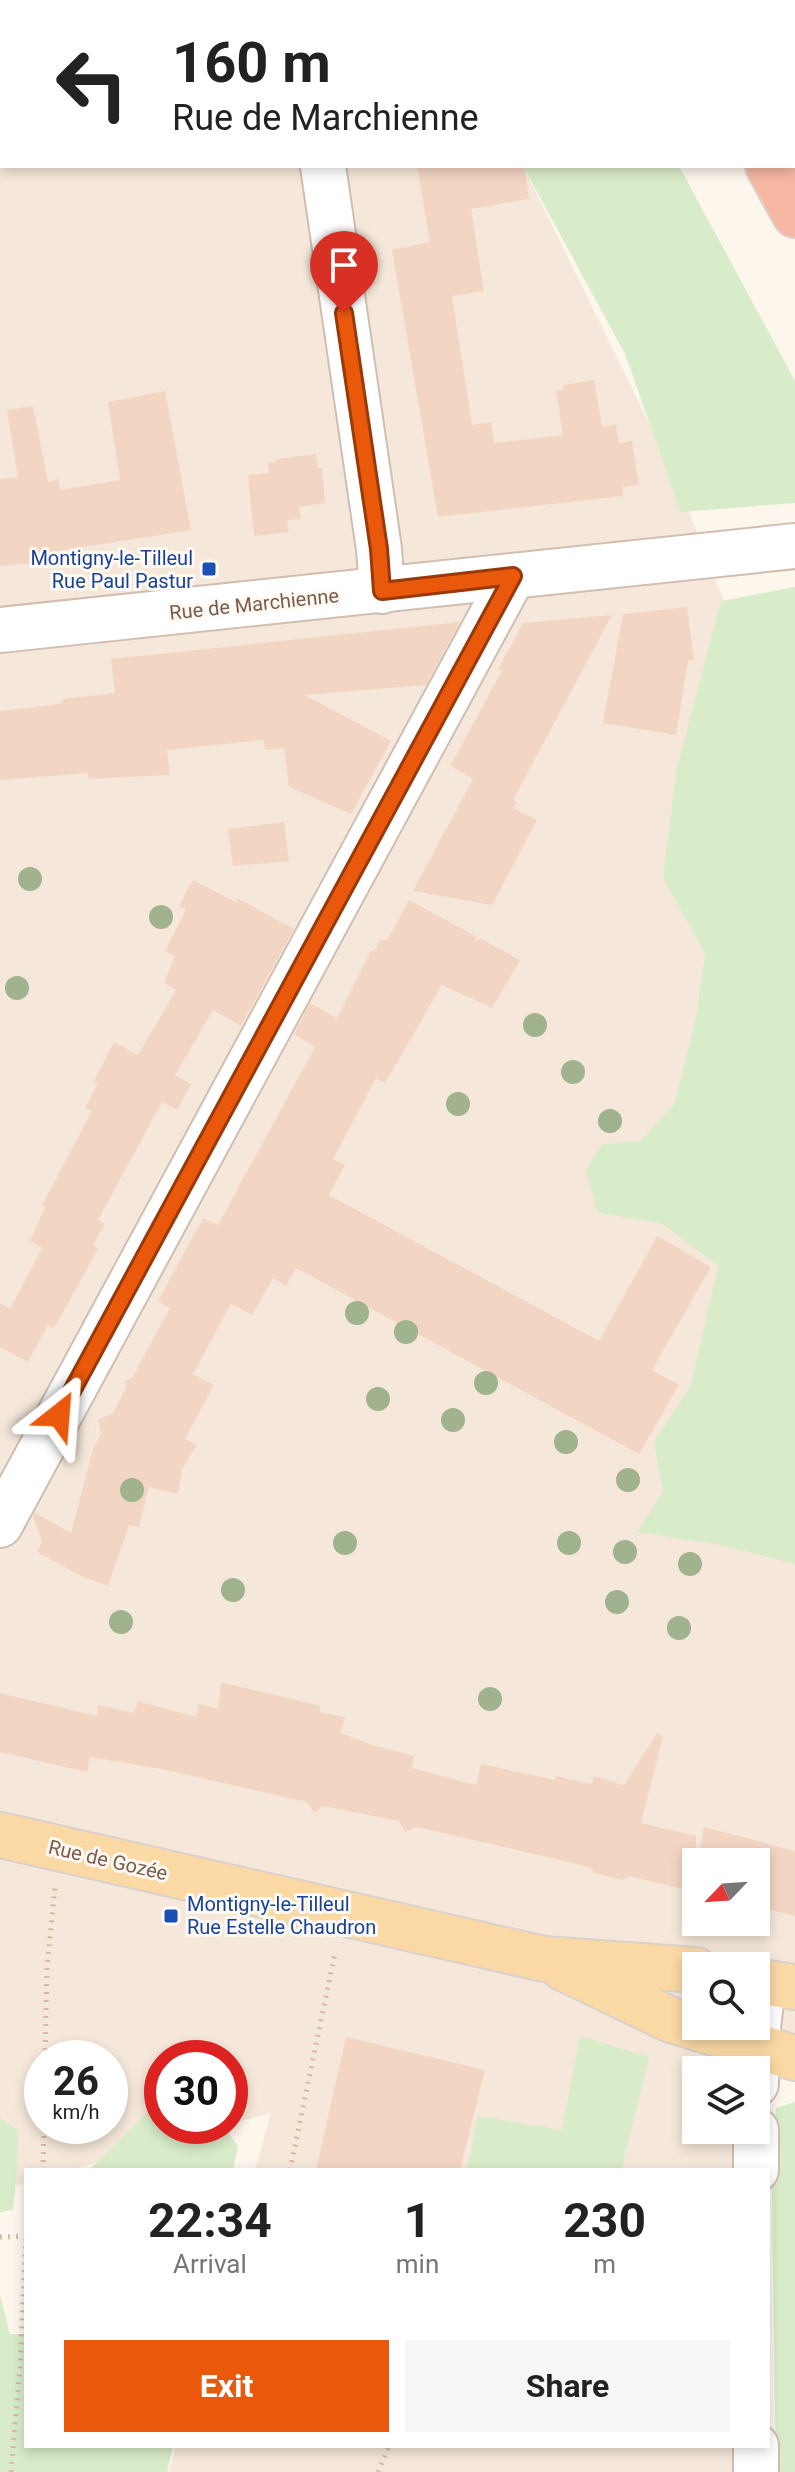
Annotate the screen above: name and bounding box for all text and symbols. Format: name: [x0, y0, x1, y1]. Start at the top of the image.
text: 160 m: [172, 30, 331, 96]
icon: left: [40, 32, 144, 136]
text: Rue de Marchienne: [172, 97, 479, 139]
pin: [310, 231, 378, 313]
icon: arrive: [322, 243, 366, 287]
place label: Montigny-le-Tilleul Rue Paul Pastur: [30, 546, 193, 593]
marker: Montigny-le-Tilleul Rue Paul Pastur: [200, 560, 218, 578]
street label: Rue de Marchienne: [168, 583, 340, 625]
position arrow: [17, 1373, 101, 1457]
street label: Rue de Gozée: [46, 1835, 170, 1885]
north arrow: [682, 1848, 770, 1936]
map controls: [682, 1848, 770, 2144]
place label: Montigny-le-Tilleul Rue Estelle Chaudron: [187, 1892, 376, 1939]
marker: Montigny-le-Tilleul Rue Estelle Chaudron: [162, 1907, 180, 1925]
button: search: [682, 1952, 770, 2040]
speed limit sign: 30: [144, 2040, 248, 2144]
button: layers: [682, 2056, 770, 2144]
text: 26: [53, 2058, 99, 2105]
text: km/h: [53, 2100, 99, 2124]
text: 22:34: [148, 2192, 272, 2249]
text: 1: [404, 2192, 431, 2249]
text: 230: [563, 2192, 646, 2249]
text: Arrival: [173, 2249, 247, 2279]
text: min: [396, 2249, 439, 2279]
text: m: [593, 2249, 616, 2279]
button: Exit: [64, 2340, 389, 2432]
button: Share: [405, 2340, 730, 2432]

